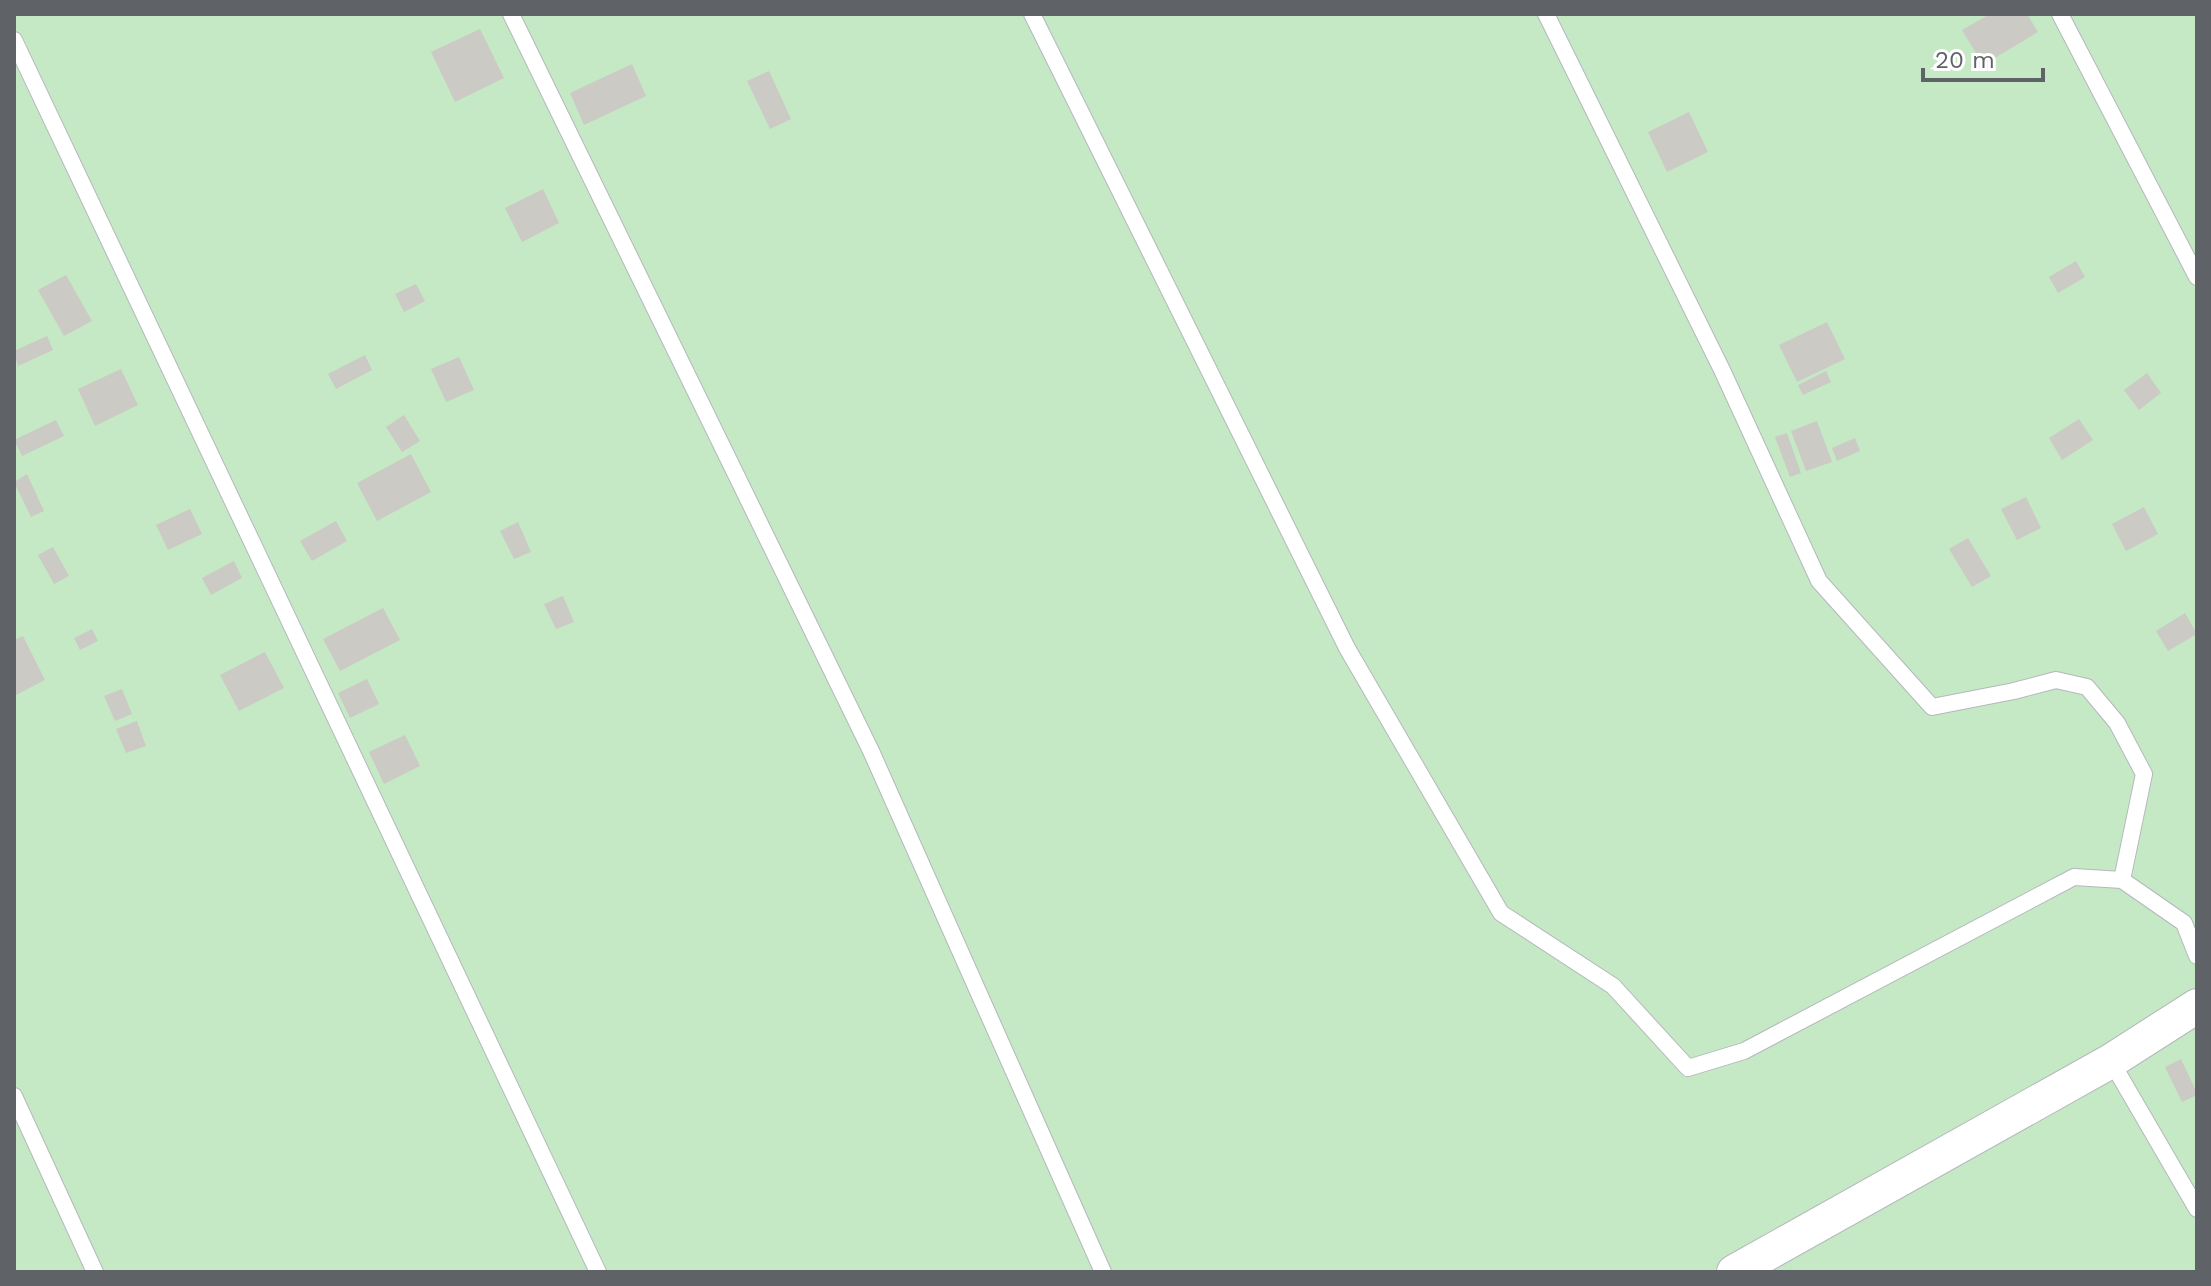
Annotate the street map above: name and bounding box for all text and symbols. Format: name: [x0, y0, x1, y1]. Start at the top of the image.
scale bar: [1923, 32, 2043, 82]
text: 20 m: [1935, 46, 1995, 74]

